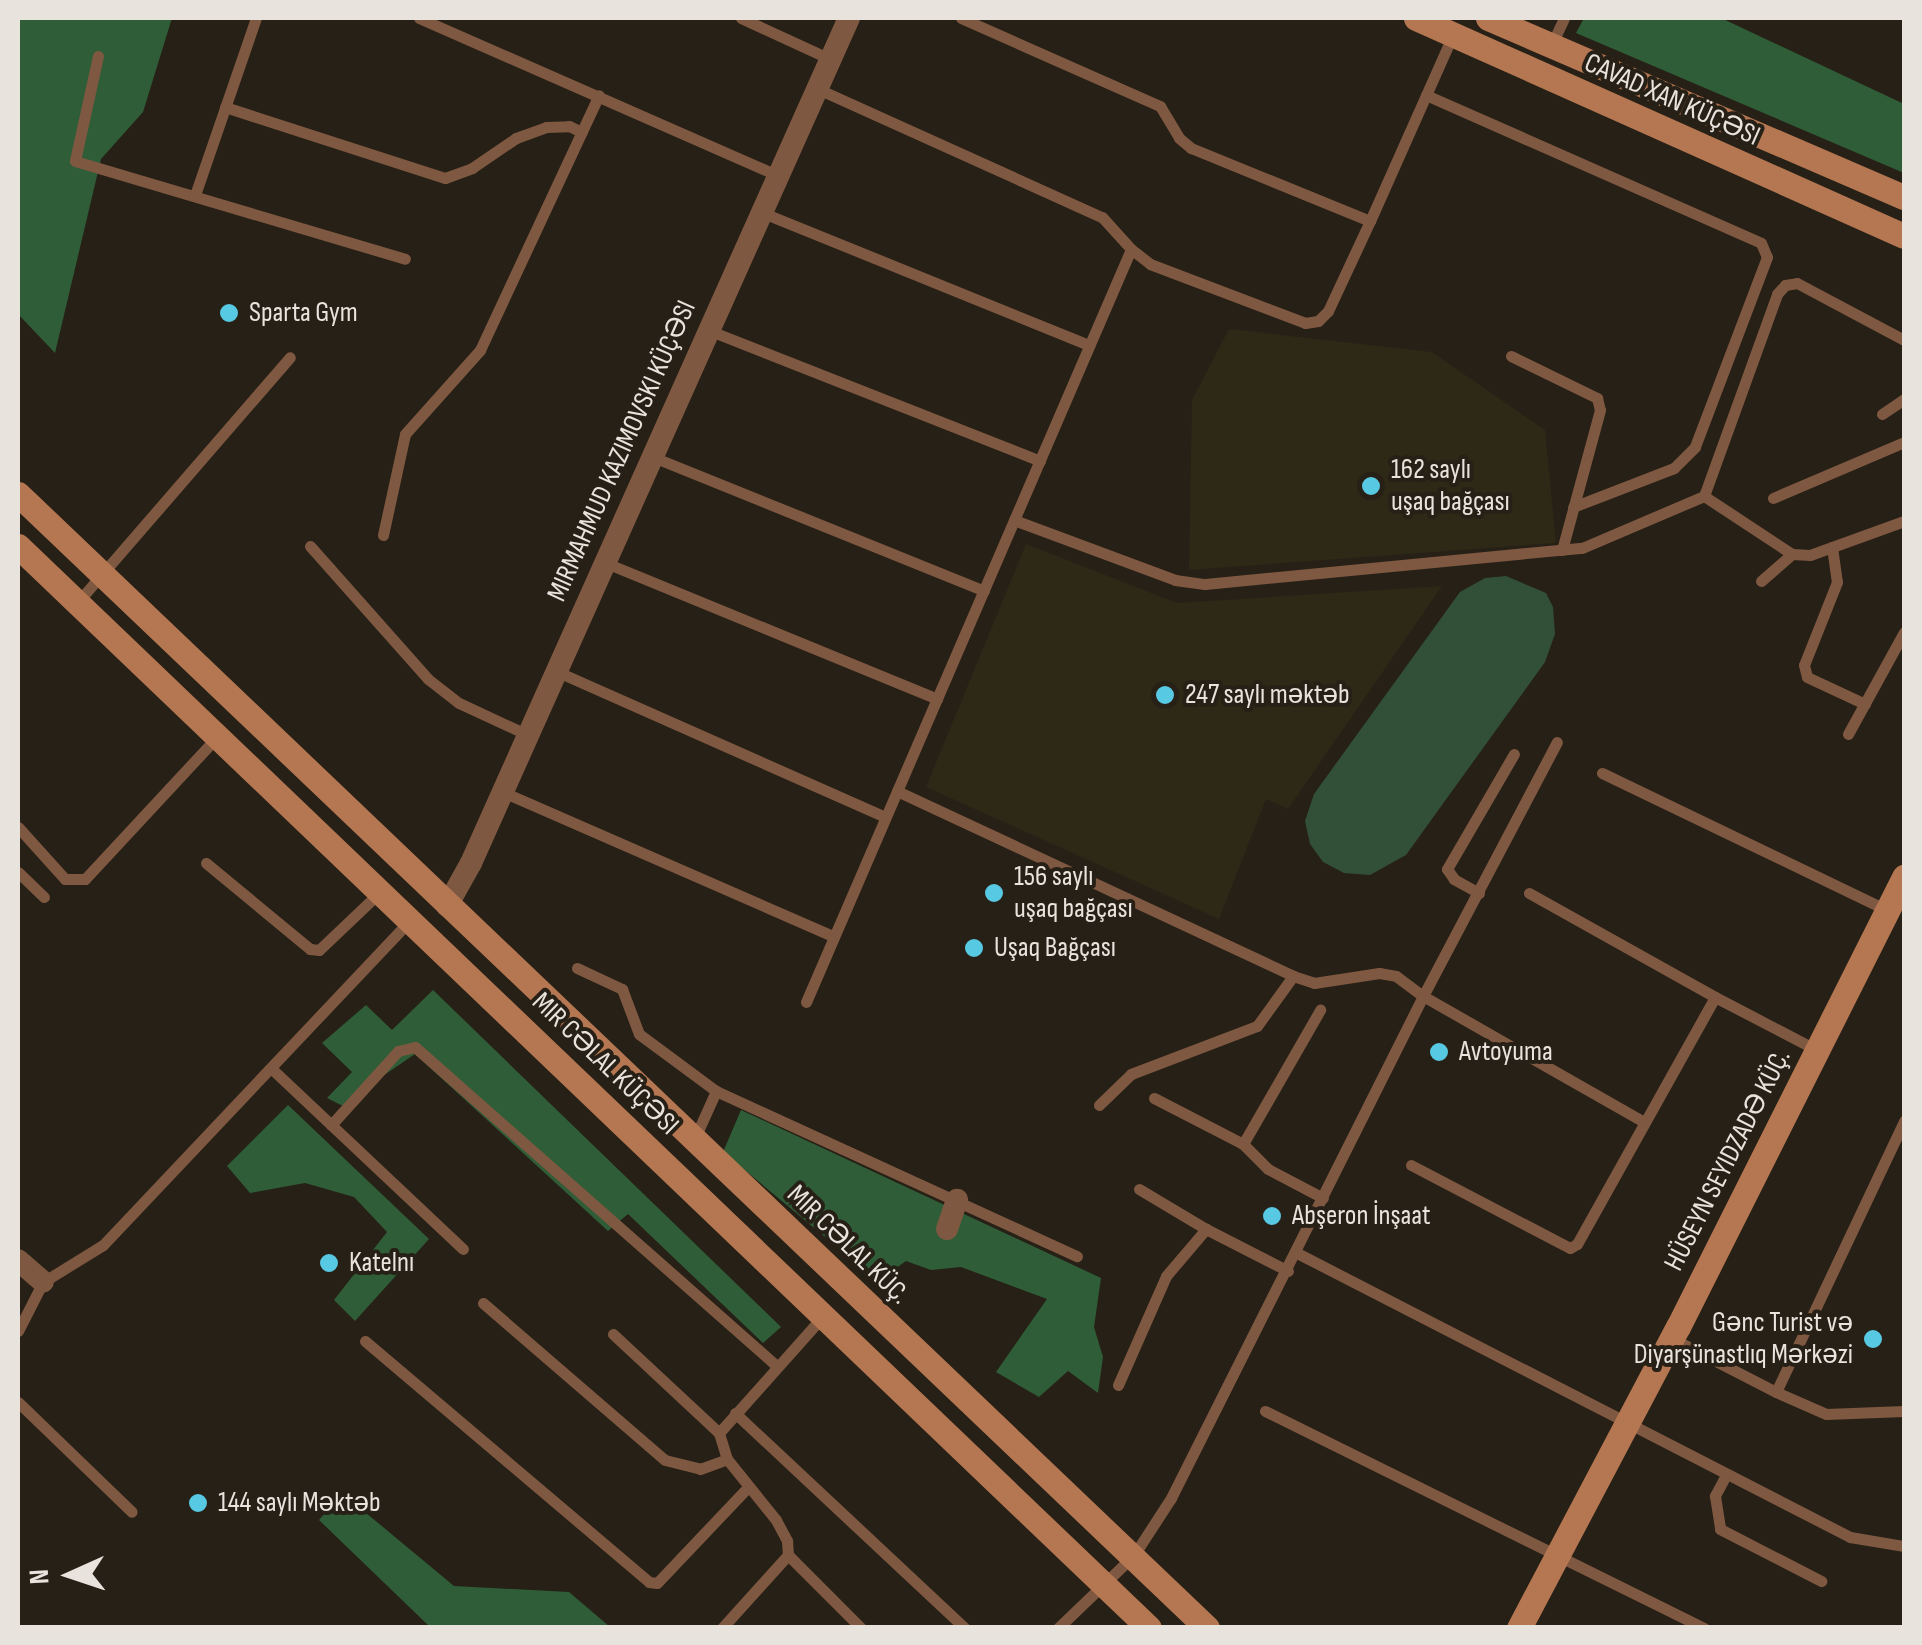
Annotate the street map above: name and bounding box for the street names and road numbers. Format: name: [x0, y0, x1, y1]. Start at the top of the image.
street label: CAVAD XAN KÜÇƏSI: [1579, 46, 1765, 154]
street label: MIRMAHMUD KAZIMOVSKI KÜÇƏSI: [540, 295, 704, 607]
street label: MIR CƏLAL KÜÇƏSI: [525, 986, 685, 1142]
street label: HÜSEYN SEYIDZADƏ KÜÇ.: [1658, 1043, 1798, 1277]
street label: MIR CƏLAL KÜÇ.: [780, 1178, 916, 1312]

